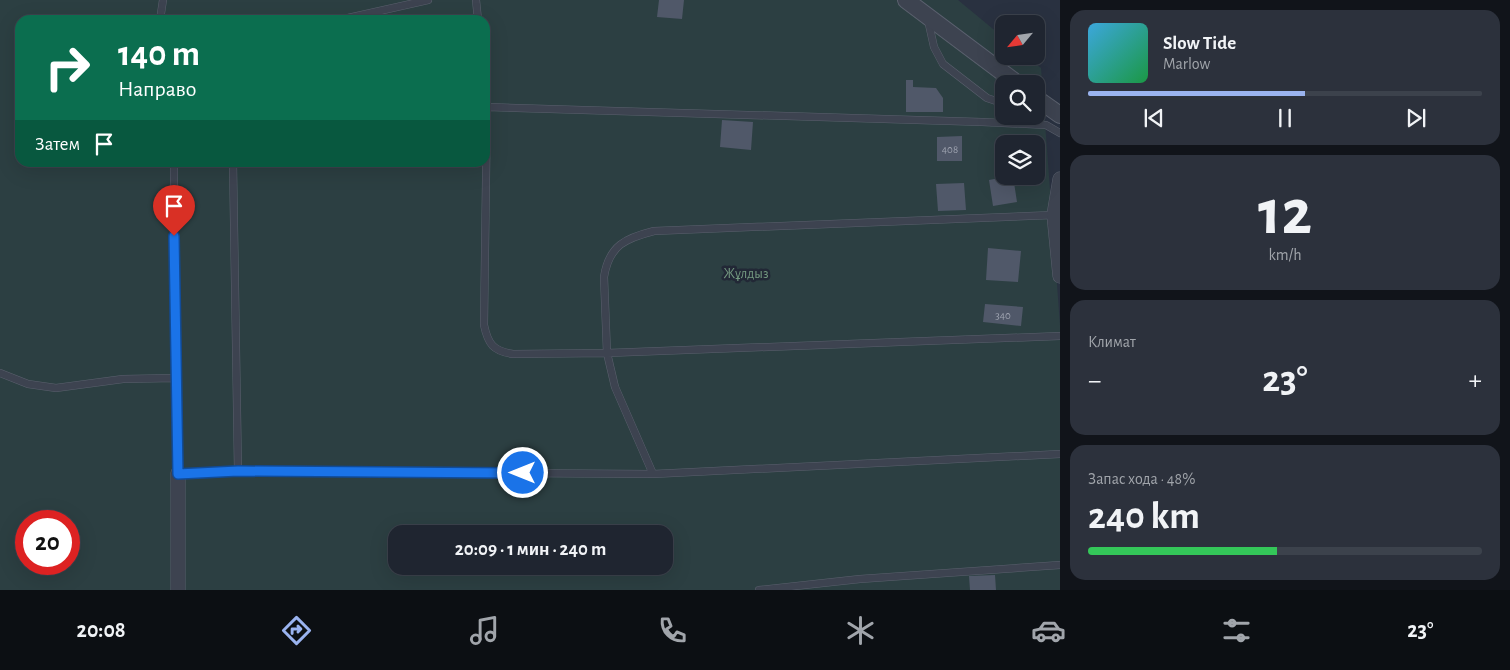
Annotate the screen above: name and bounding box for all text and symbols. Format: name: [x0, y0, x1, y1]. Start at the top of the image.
north arrow: [995, 15, 1045, 65]
map controls: [995, 15, 1045, 185]
text: Slow Tide: [1163, 34, 1236, 53]
icon: right: [35, 35, 100, 100]
text: 140 m: [118, 37, 200, 72]
text: Marlow: [1163, 56, 1210, 72]
button: search: [995, 75, 1045, 125]
text: Направо: [118, 78, 196, 100]
icon: previous: [1140, 104, 1168, 132]
icon: pause: [1271, 104, 1299, 132]
icon: next: [1402, 104, 1430, 132]
icon: arrive: [90, 130, 118, 158]
text: Затем: [35, 135, 80, 154]
button: layers: [995, 135, 1045, 185]
house number: 408: [942, 144, 958, 155]
text: 12: [1258, 181, 1312, 246]
pin: [153, 185, 195, 236]
icon: arrive: [160, 192, 188, 220]
text: km/h: [1268, 247, 1302, 263]
park label: Жұлдыз: [724, 267, 768, 281]
house number: 340: [995, 310, 1011, 321]
text: Климат: [1088, 334, 1136, 350]
text: 23°: [1262, 361, 1308, 399]
text: −: [1088, 367, 1101, 395]
text: +: [1469, 367, 1482, 395]
position arrow: [496, 446, 548, 498]
text: Запас хода · 48%: [1088, 471, 1195, 487]
text: 240 km: [1088, 498, 1200, 536]
speed limit sign: 20: [15, 510, 80, 575]
text: 20:09 · 1 мин · 240 m: [455, 540, 606, 559]
icon: directions: [279, 613, 314, 648]
icon: music: [467, 613, 502, 648]
icon: phone: [655, 613, 690, 648]
icon: climate: [843, 613, 878, 648]
icon: car: [1031, 613, 1066, 648]
icon: filters: [1219, 613, 1254, 648]
text: 20:08: [77, 619, 126, 641]
text: 23°: [1407, 619, 1433, 641]

